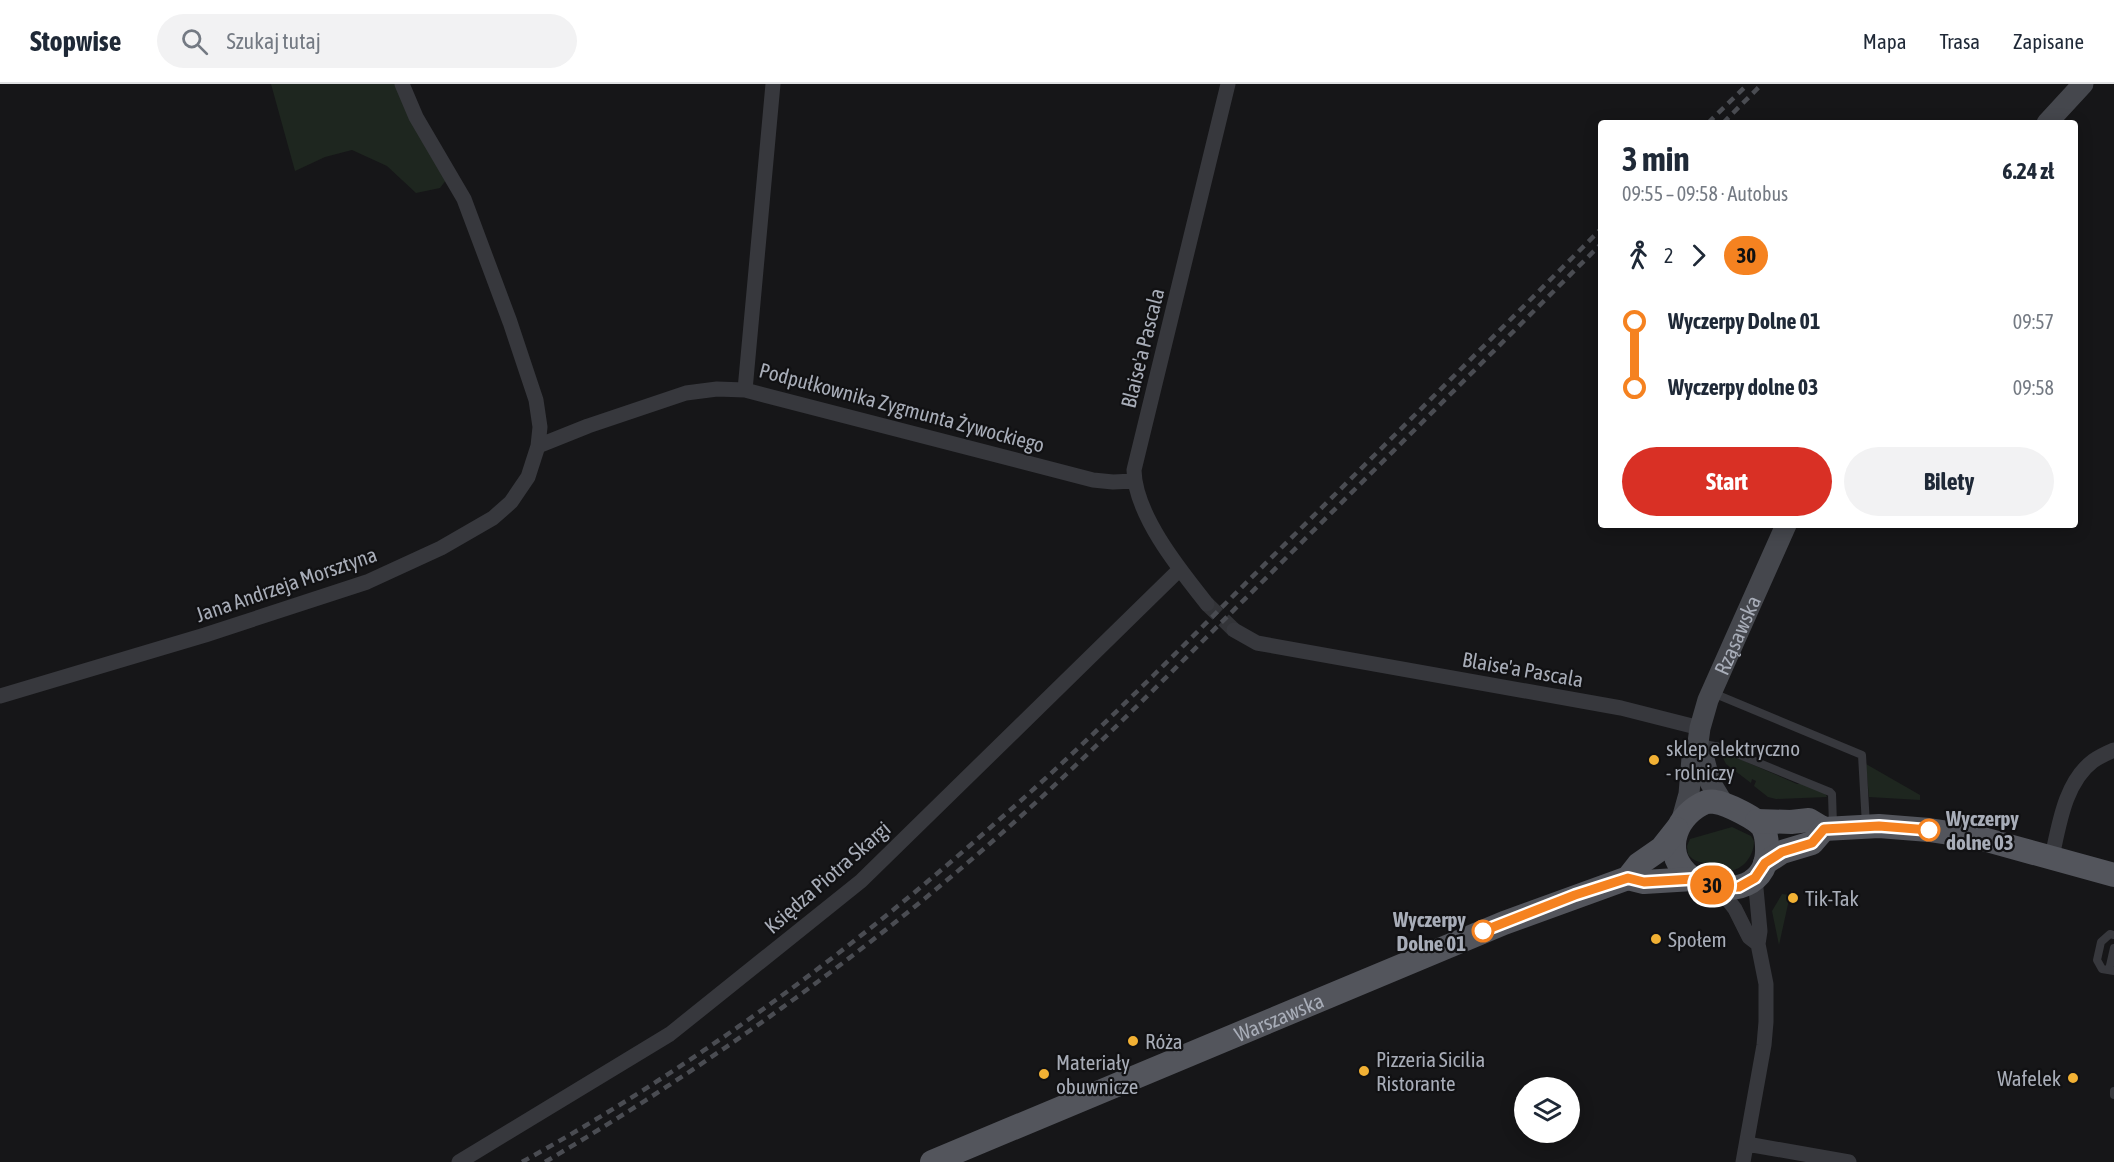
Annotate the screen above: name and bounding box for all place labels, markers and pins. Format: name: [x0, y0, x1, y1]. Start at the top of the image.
place label: sklep elektryczno - rolniczy: [1666, 736, 1800, 784]
marker: sklep elektryczno - rolniczy: [1647, 753, 1661, 767]
place label: Wyczerpy dolne 03: [1945, 806, 2019, 854]
marker: Wyczerpy dolne 03: [1918, 819, 1940, 841]
place label: Tik-Tak: [1805, 886, 1859, 910]
marker: Tik-Tak: [1786, 891, 1800, 905]
place label: Wyczerpy Dolne 01: [1392, 907, 1466, 955]
marker: Wyczerpy Dolne 01: [1472, 920, 1494, 942]
place label: Społem: [1668, 927, 1727, 951]
marker: Społem: [1649, 932, 1663, 946]
place label: Róża: [1145, 1029, 1183, 1053]
marker: Róża: [1126, 1034, 1140, 1048]
place label: Pizzeria Sicilia Ristorante: [1376, 1047, 1485, 1095]
place label: Materiały obuwnicze: [1056, 1050, 1138, 1098]
marker: Pizzeria Sicilia Ristorante: [1357, 1064, 1371, 1078]
place label: Wafelek: [1997, 1066, 2061, 1090]
marker: Materiały obuwnicze: [1037, 1067, 1051, 1081]
marker: Wafelek: [2066, 1071, 2080, 1085]

